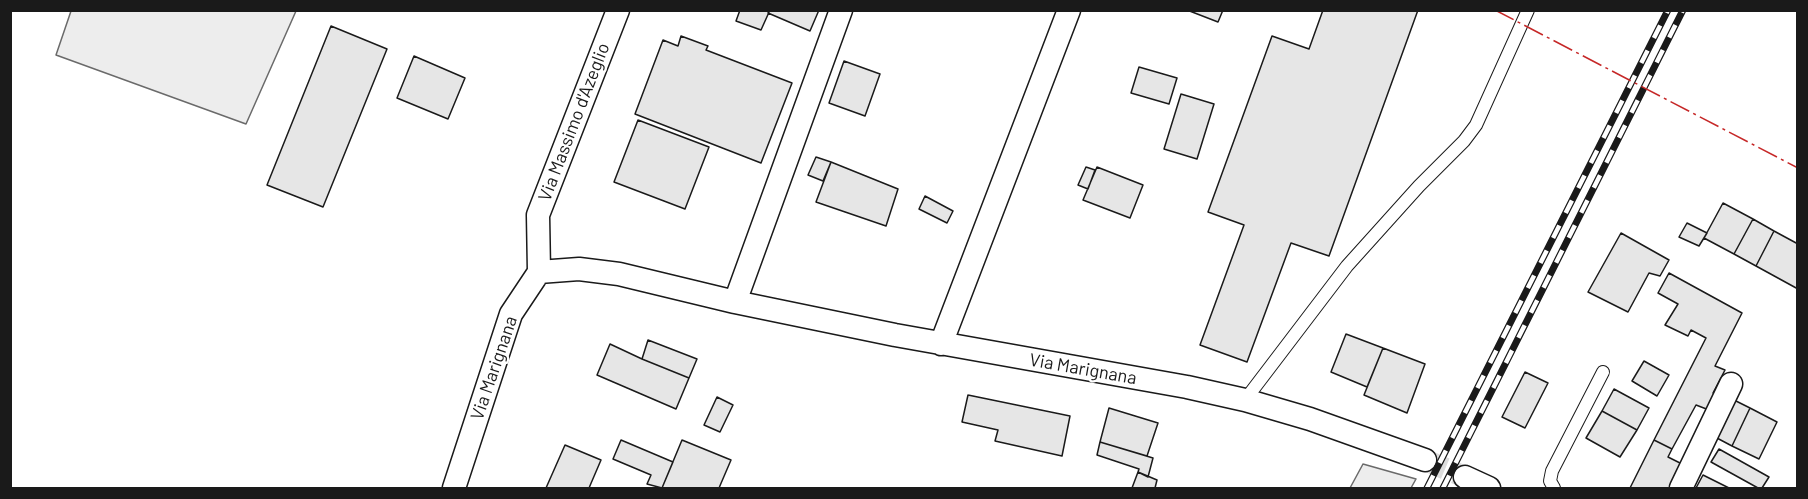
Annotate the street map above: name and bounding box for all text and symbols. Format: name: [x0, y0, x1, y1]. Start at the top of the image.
street label: Via Massimo d'Azeglio: [534, 40, 614, 204]
street label: Via Marignana: [466, 313, 522, 423]
street label: Via Marignana: [1028, 349, 1138, 389]

